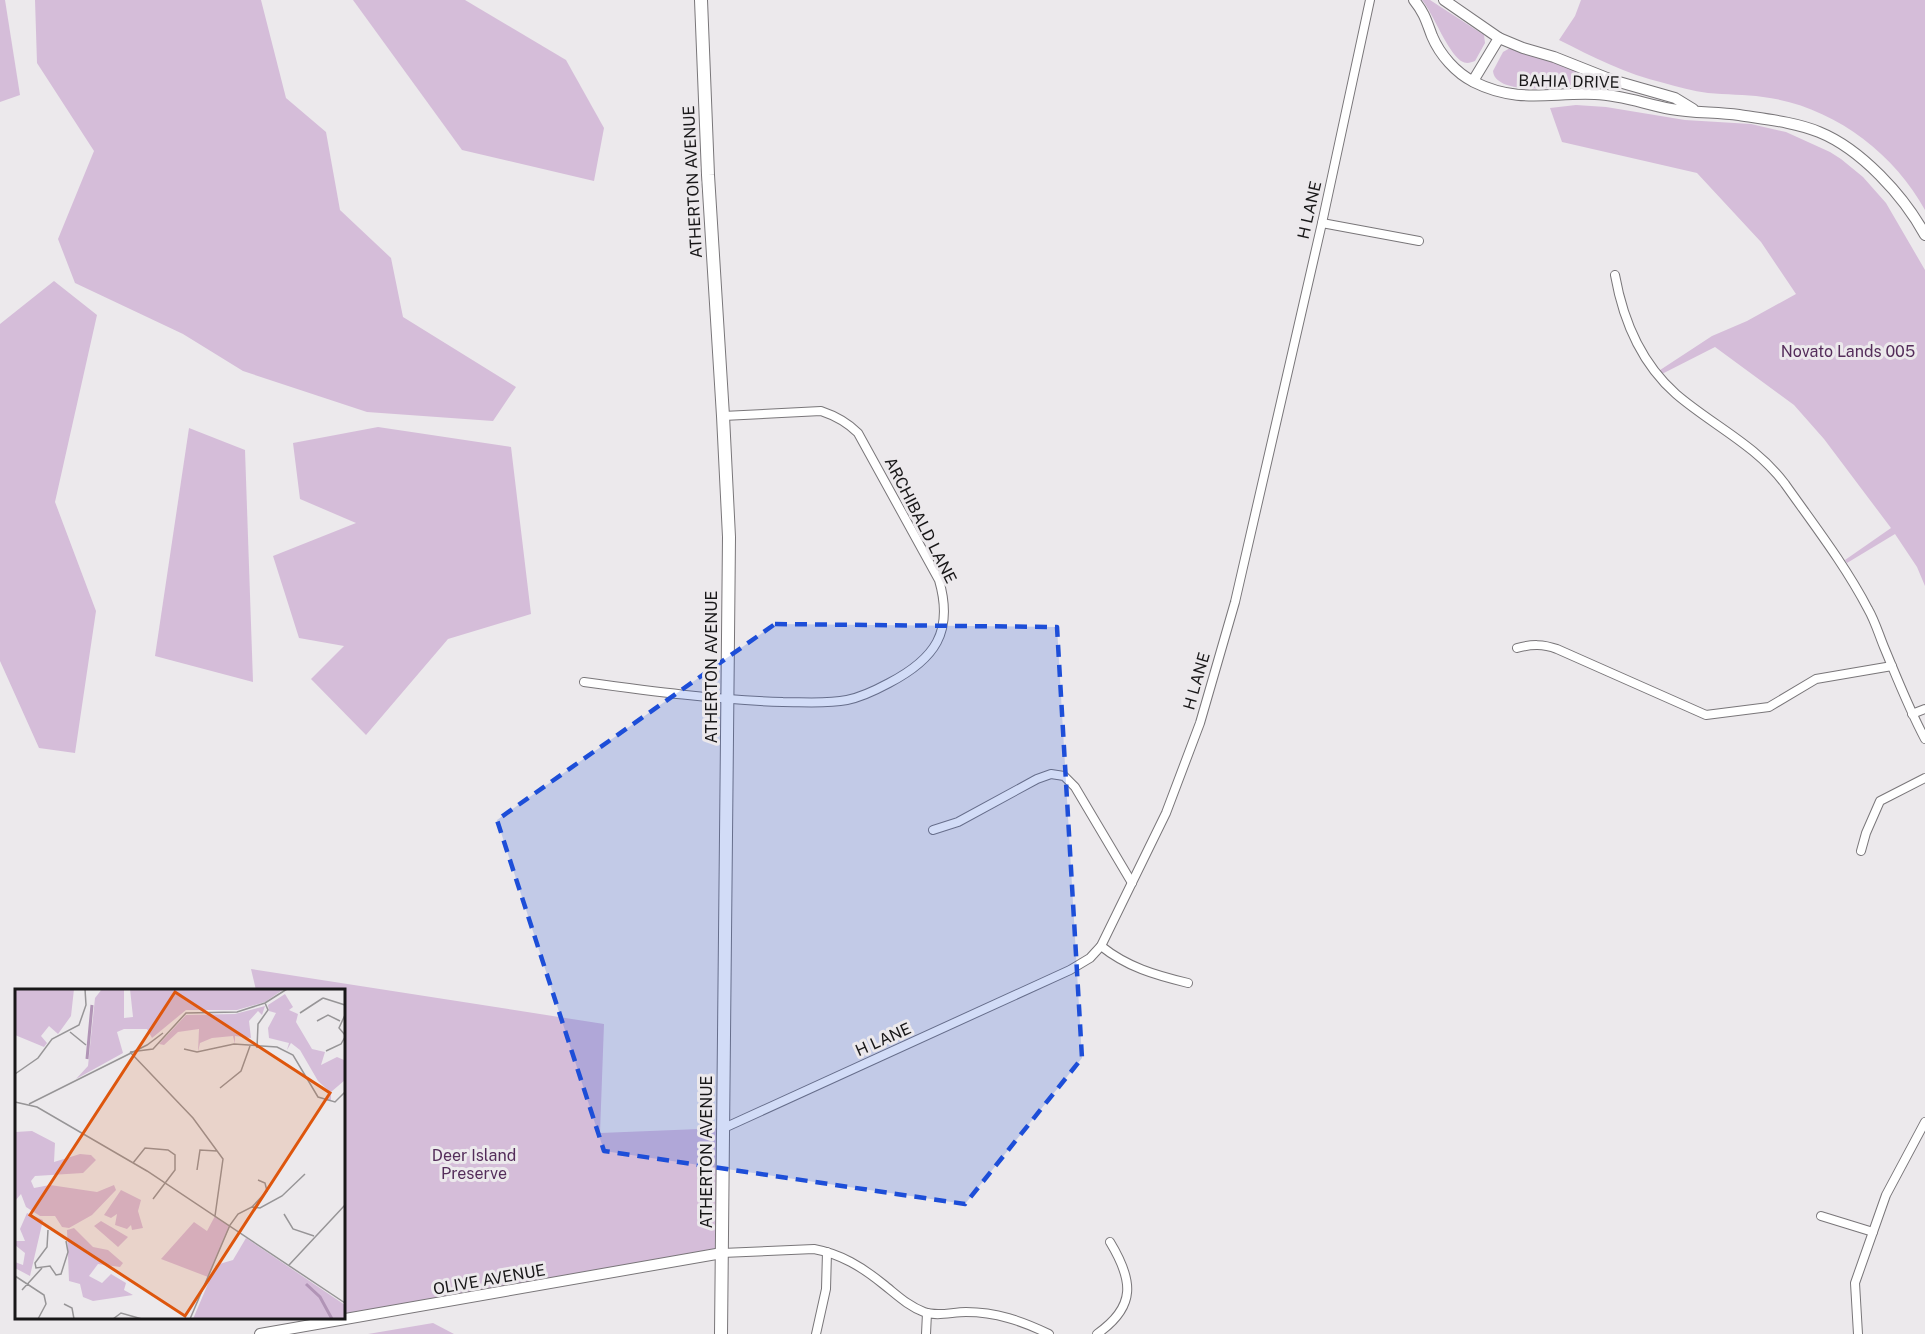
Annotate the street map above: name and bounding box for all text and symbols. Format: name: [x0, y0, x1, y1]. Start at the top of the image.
street label: BAHIA DRIVE: [1518, 71, 1620, 92]
street label: ATHERTON AVENUE: [679, 105, 706, 259]
street label: H LANE: [1294, 179, 1325, 241]
park label: Novato Lands 005: [1781, 342, 1915, 361]
street label: ARCHIBALD LANE: [881, 454, 961, 586]
street label: ATHERTON AVENUE: [702, 591, 721, 743]
street label: H LANE: [1179, 650, 1214, 712]
inset map: [15, 989, 345, 1319]
street label: H LANE: [852, 1019, 914, 1060]
street label: ATHERTON AVENUE: [697, 1076, 716, 1228]
park label: Deer Island Preserve: [432, 1146, 516, 1183]
street label: OLIVE AVENUE: [432, 1260, 547, 1299]

